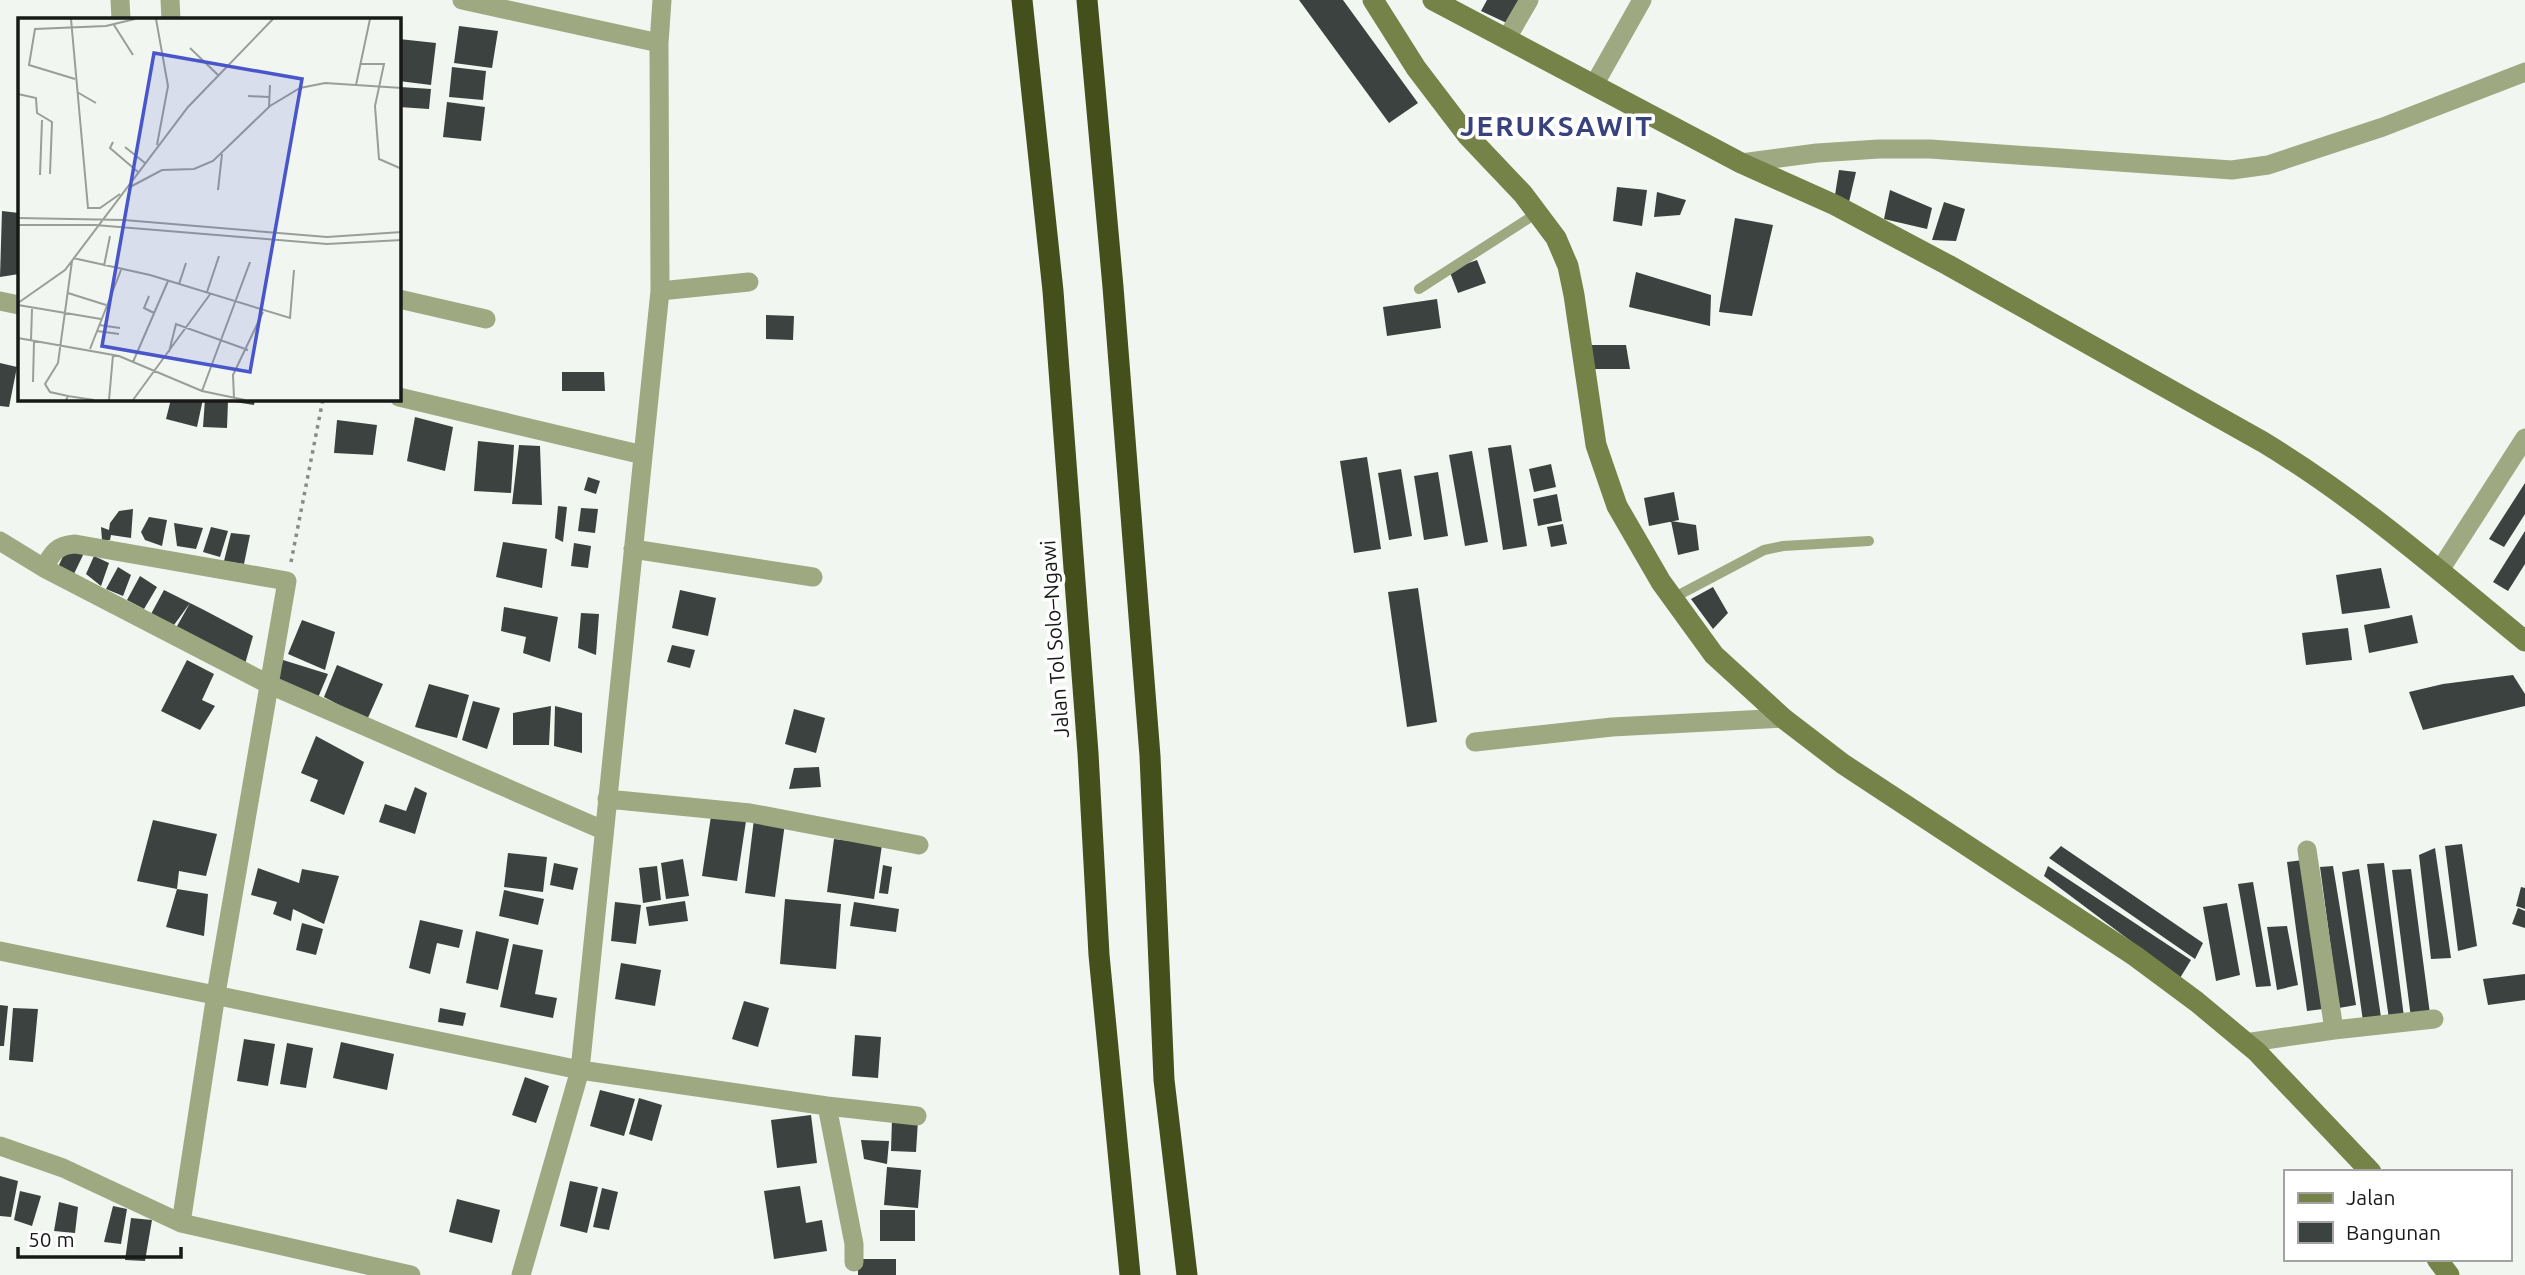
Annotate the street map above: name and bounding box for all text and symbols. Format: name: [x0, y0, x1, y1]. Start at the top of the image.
inset map: [18, 18, 401, 401]
district label: JERUKSAWIT: [1460, 110, 1654, 141]
street label: Jalan Tol Solo–Ngawi: [1035, 539, 1073, 739]
legend: [2284, 1170, 2511, 1261]
text: Jalan: [2346, 1185, 2395, 1209]
scale bar: [18, 1216, 180, 1260]
text: Bangunan: [2346, 1220, 2441, 1244]
text: 50 m: [28, 1227, 75, 1251]

